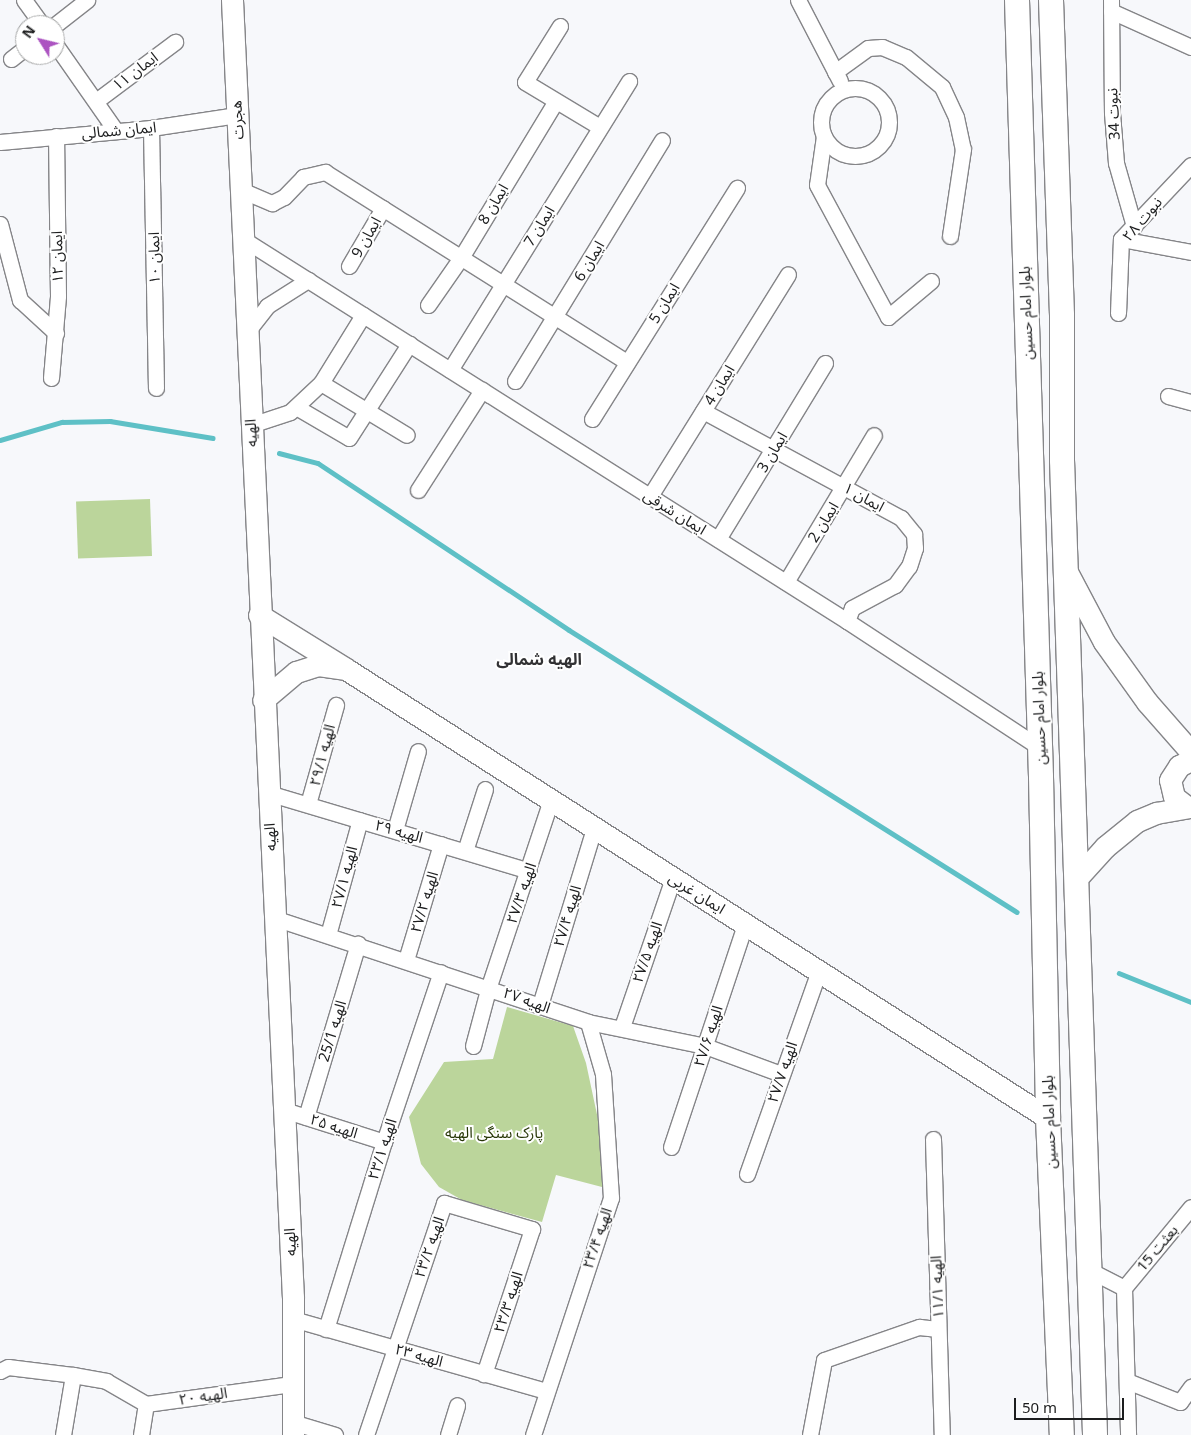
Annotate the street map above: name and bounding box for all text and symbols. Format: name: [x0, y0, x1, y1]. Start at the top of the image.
north arrow: [15, 15, 65, 65]
text: N: [17, 21, 39, 42]
street label: ایمان ۱۱: [109, 48, 161, 94]
street label: نبوت 34: [1103, 87, 1123, 141]
street label: هجرت: [227, 100, 247, 140]
street label: ایمان شمالی: [81, 118, 157, 142]
street label: ایمان 8: [474, 181, 512, 227]
street label: نبوت ۲۸: [1118, 193, 1166, 245]
street label: ایمان 7: [520, 203, 558, 249]
street label: ایمان 9: [347, 214, 385, 260]
street label: ایمان ۱۲: [48, 231, 66, 283]
street label: ایمان ۱۰: [145, 232, 163, 284]
street label: ایمان 6: [570, 238, 608, 284]
street label: بلوار امام حسین: [1015, 266, 1037, 360]
street label: ایمان 5: [645, 280, 683, 326]
street label: ایمان 4: [700, 362, 738, 408]
street label: الهیه: [241, 419, 261, 447]
street label: ایمان 3: [753, 429, 791, 475]
street label: ایمان ۱: [840, 479, 888, 515]
street label: ایمان شرقی: [640, 486, 710, 538]
street label: ایمان 2: [804, 499, 842, 545]
district label: الهیه شمالی: [496, 649, 582, 669]
street label: بلوار امام حسین: [1028, 671, 1050, 765]
street label: الهیه ۲۹/۱: [305, 722, 339, 788]
street label: الهیه ۲۹: [373, 816, 425, 846]
street label: الهیه: [260, 823, 280, 851]
street label: الهیه ۲۷/۱: [327, 844, 361, 910]
street label: الهیه ۲۷/۳: [502, 860, 540, 926]
street label: الهیه ۲۷/۲: [406, 869, 442, 935]
street label: ایمان غربی: [665, 869, 729, 917]
street label: الهیه ۲۷/۴: [549, 883, 585, 949]
street label: الهیه ۲۷/۵: [628, 919, 666, 985]
street label: الهیه ۲۷: [501, 983, 553, 1017]
street label: الهیه 25/1: [314, 998, 350, 1064]
street label: الهیه ۲۷/۶: [690, 1003, 726, 1069]
street label: الهیه ۲۷/۷: [763, 1039, 801, 1105]
street label: بلوار امام حسین: [1038, 1075, 1060, 1169]
street label: الهیه ۲۵: [308, 1110, 360, 1142]
street label: الهیه ۲۳/۱: [364, 1116, 400, 1182]
park label: پارک سنگی الهیه: [445, 1124, 543, 1142]
street label: الهیه ۲۳/۴: [578, 1205, 616, 1271]
street label: الهیه ۲۳/۲: [410, 1214, 448, 1280]
street label: بعثت 15: [1132, 1221, 1182, 1275]
street label: الهیه: [280, 1228, 300, 1256]
street label: الهیه ۱۱/۱: [927, 1255, 947, 1319]
street label: الهیه ۲۳/۳: [490, 1269, 526, 1335]
street label: الهیه ۲۳: [393, 1340, 445, 1370]
street label: الهیه ۲۰: [177, 1384, 229, 1408]
scale bar: [1016, 1388, 1126, 1420]
text: 50 m: [1022, 1397, 1057, 1417]

